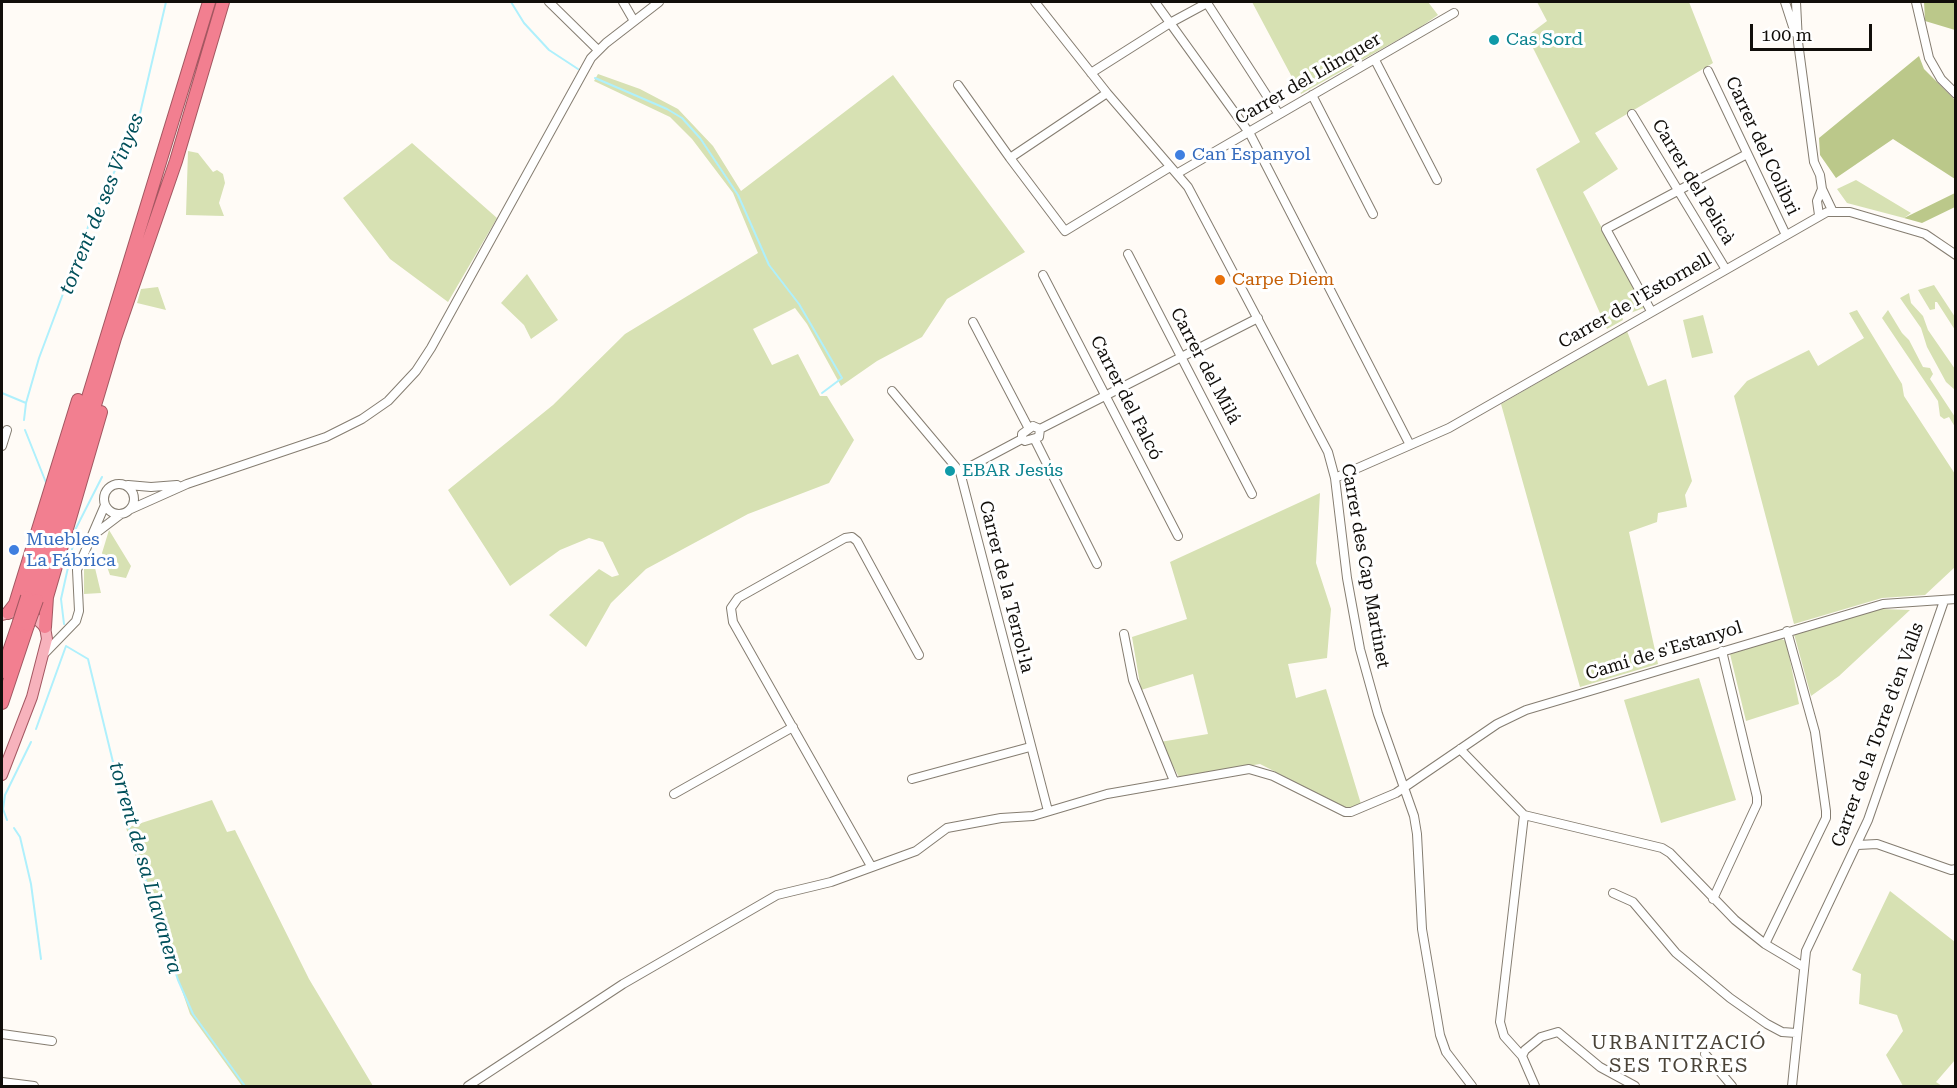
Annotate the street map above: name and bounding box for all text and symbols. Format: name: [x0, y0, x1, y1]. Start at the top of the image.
scale bar: [1753, 12, 1874, 50]
text: 100 m: [1761, 24, 1812, 45]
street label: Carrer del Llinquer: [1231, 29, 1385, 129]
place label: Cas Sord: [1506, 29, 1583, 51]
marker: Cas Sord: [1487, 33, 1501, 47]
street label: Carrer del Colibri: [1720, 73, 1804, 219]
water label: torrent de ses Vinyes: [55, 110, 149, 298]
street label: Carrer del Pelicà: [1647, 115, 1739, 249]
place label: Can Espanyol: [1192, 144, 1311, 166]
marker: Can Espanyol: [1173, 148, 1187, 162]
street label: Carrer de l'Estornell: [1555, 248, 1715, 354]
place label: Carpe Diem: [1232, 269, 1334, 291]
marker: Carpe Diem: [1213, 273, 1227, 287]
street label: Carrer del Milá: [1165, 304, 1245, 428]
street label: Carrer del Falcó: [1085, 332, 1167, 464]
place label: EBAR Jesús: [962, 460, 1063, 482]
street label: Carrer des Cap Martinet: [1336, 462, 1394, 670]
marker: EBAR Jesús: [943, 464, 957, 478]
street label: Carrer de la Terrol·la: [974, 499, 1038, 675]
place label: Muebles La Fábrica: [26, 529, 116, 572]
marker: Muebles La Fábrica: [7, 543, 21, 557]
street label: Camí de s'Estanyol: [1583, 617, 1745, 685]
street label: Carrer de la Torre d'en Valls: [1827, 620, 1929, 850]
water label: torrent de sa Llavanera: [103, 759, 187, 977]
district label: URBANITZACIÓ SES TORRES: [1591, 1031, 1767, 1078]

